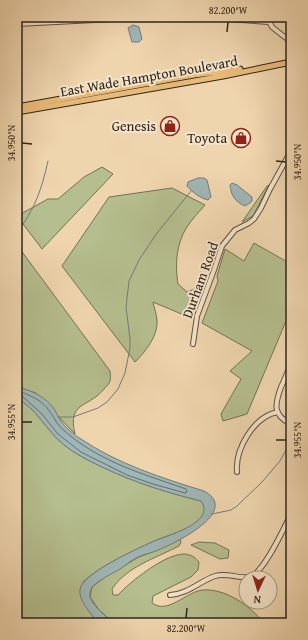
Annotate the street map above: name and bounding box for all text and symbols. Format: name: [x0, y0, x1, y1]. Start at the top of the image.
text: 82.200°W: [209, 3, 248, 18]
street label: East Wade Hampton Boulevard: [59, 50, 240, 101]
shop icon: Genesis: [159, 115, 181, 137]
place label: Genesis: [112, 116, 156, 136]
text: 34.950°N: [4, 124, 19, 161]
shop icon: Toyota: [230, 127, 252, 149]
place label: Toyota: [187, 128, 227, 148]
text: 34.950°N: [290, 143, 305, 180]
street label: Durham Road: [177, 238, 223, 321]
text: 34.955°N: [4, 403, 19, 440]
text: 34.955°N: [290, 421, 305, 458]
north arrow: [238, 570, 278, 610]
text: N: [252, 592, 262, 608]
text: 82.200°W: [167, 621, 206, 636]

